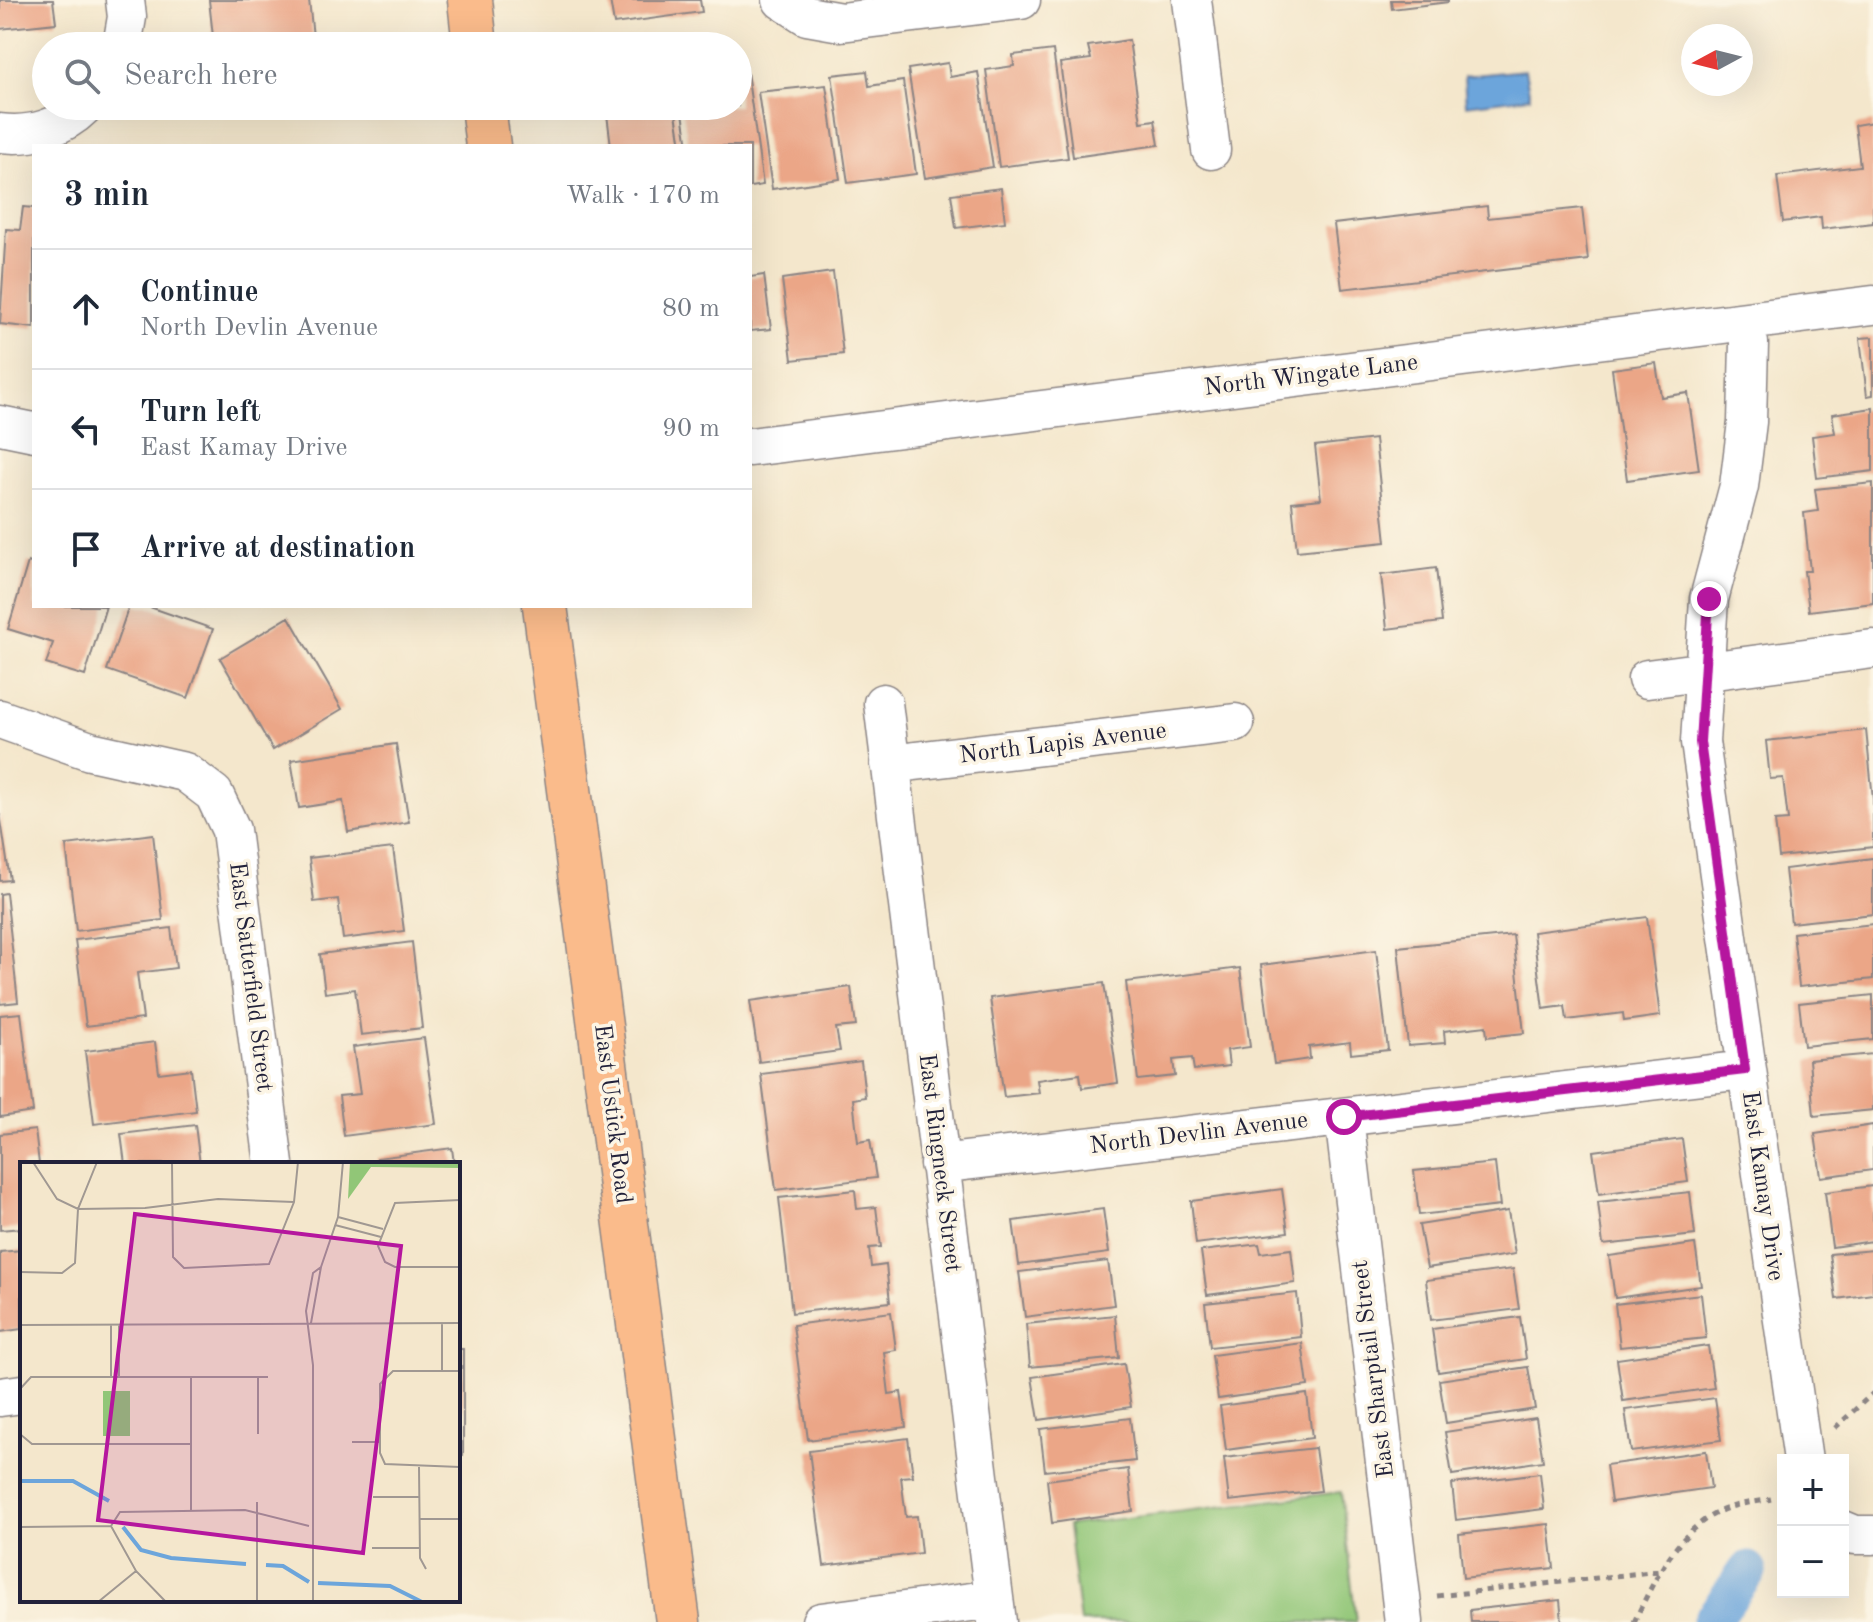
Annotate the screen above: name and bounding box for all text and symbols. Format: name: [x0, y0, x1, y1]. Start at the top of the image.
north arrow: [1681, 24, 1753, 96]
search box: [32, 32, 752, 120]
icon: search: [60, 54, 104, 98]
text: Search here: [124, 61, 278, 91]
text: 3 min: [64, 179, 149, 213]
text: Walk · 170 m: [566, 183, 720, 209]
text: Continue: [140, 278, 259, 308]
icon: ahead: [64, 287, 108, 331]
text: 80 m: [662, 296, 720, 322]
text: North Devlin Avenue: [140, 315, 378, 341]
street label: North Wingate Lane: [1203, 351, 1419, 401]
text: Turn left: [140, 398, 261, 428]
icon: left: [64, 407, 108, 451]
text: 90 m: [662, 416, 720, 442]
text: East Kamay Drive: [140, 435, 348, 461]
icon: arrive: [64, 527, 108, 571]
text: Arrive at destination: [140, 534, 415, 564]
route end: [1691, 581, 1727, 617]
street label: North Lapis Avenue: [958, 719, 1168, 769]
street label: East Satterfield Street: [224, 861, 276, 1093]
street label: East Ustick Road: [589, 1023, 635, 1205]
street label: East Ringneck Street: [914, 1052, 964, 1274]
street label: East Kamay Drive: [1737, 1089, 1787, 1283]
route start: [1326, 1099, 1362, 1135]
street label: North Devlin Avenue: [1088, 1109, 1310, 1159]
inset map: [20, 1162, 460, 1602]
street label: East Sharptail Street: [1349, 1259, 1399, 1479]
map controls: [1777, 1454, 1849, 1598]
button: +: [1777, 1454, 1849, 1526]
button: −: [1777, 1526, 1849, 1598]

